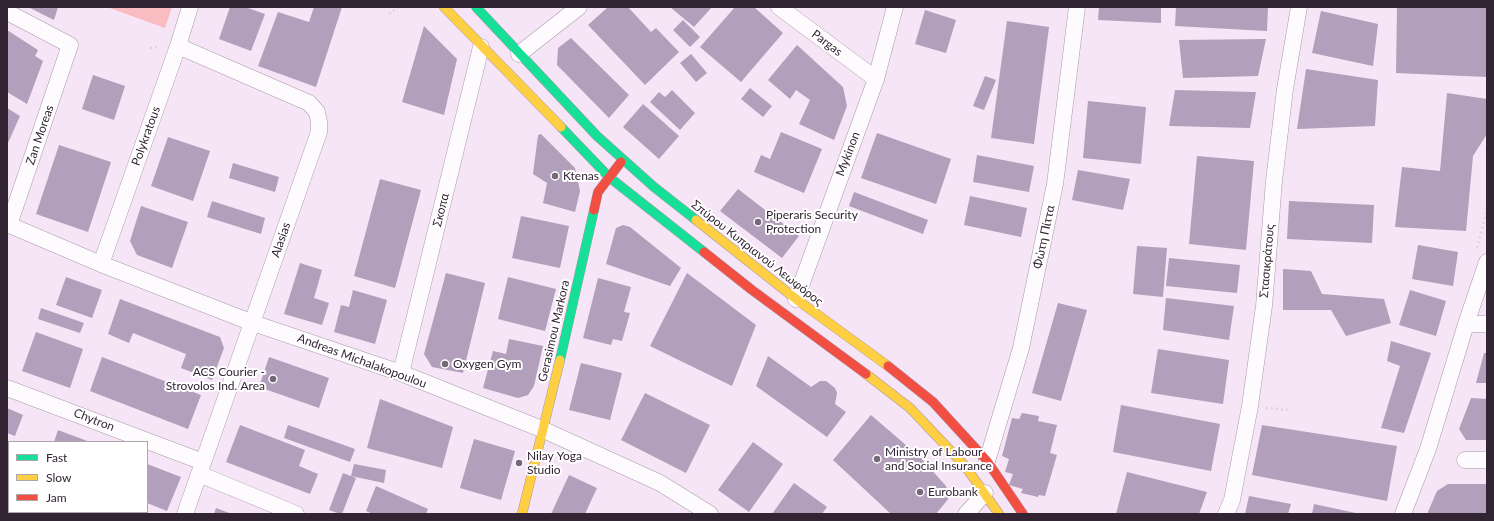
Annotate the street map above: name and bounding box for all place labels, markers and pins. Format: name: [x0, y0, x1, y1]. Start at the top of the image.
place label: Ktenas: [563, 169, 599, 183]
marker: Ktenas: [550, 171, 560, 181]
place label: Piperaris Security Protection: [766, 208, 858, 236]
marker: Piperaris Security Protection: [753, 217, 763, 227]
place label: Oxygen Gym: [453, 357, 521, 371]
marker: Oxygen Gym: [440, 359, 450, 369]
place label: ACS Courier - Strovolos Ind. Area: [166, 365, 265, 393]
marker: ACS Courier - Strovolos Ind. Area: [268, 374, 278, 384]
place label: Ministry of Labour and Social Insurance: [885, 445, 992, 473]
place label: Nilay Yoga Studio: [527, 449, 582, 477]
marker: Ministry of Labour and Social Insurance: [872, 454, 882, 464]
marker: Nilay Yoga Studio: [514, 458, 524, 468]
place label: Eurobank: [928, 485, 978, 499]
marker: Eurobank: [915, 487, 925, 497]

